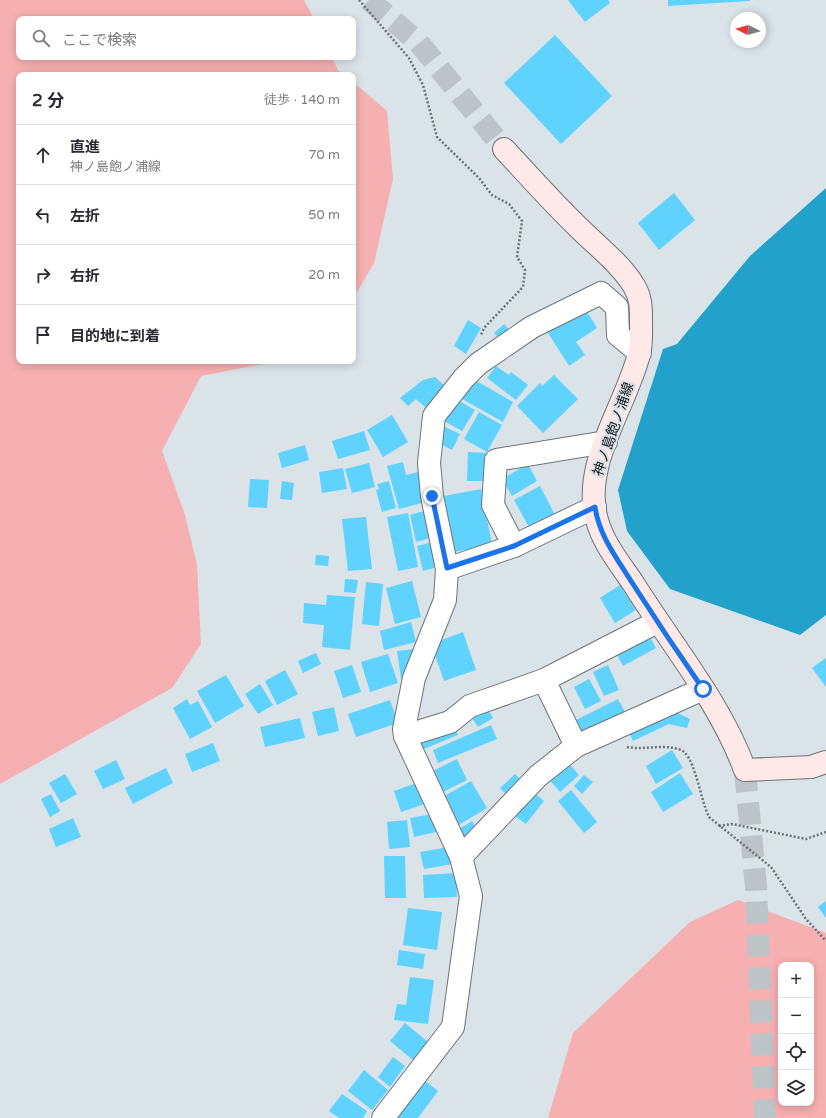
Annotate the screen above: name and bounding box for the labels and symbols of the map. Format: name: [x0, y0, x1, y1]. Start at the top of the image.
north arrow: [730, 12, 766, 48]
street label: 神ノ島飽ノ浦線: [589, 380, 637, 478]
route end: [423, 487, 441, 505]
route start: [694, 680, 712, 698]

